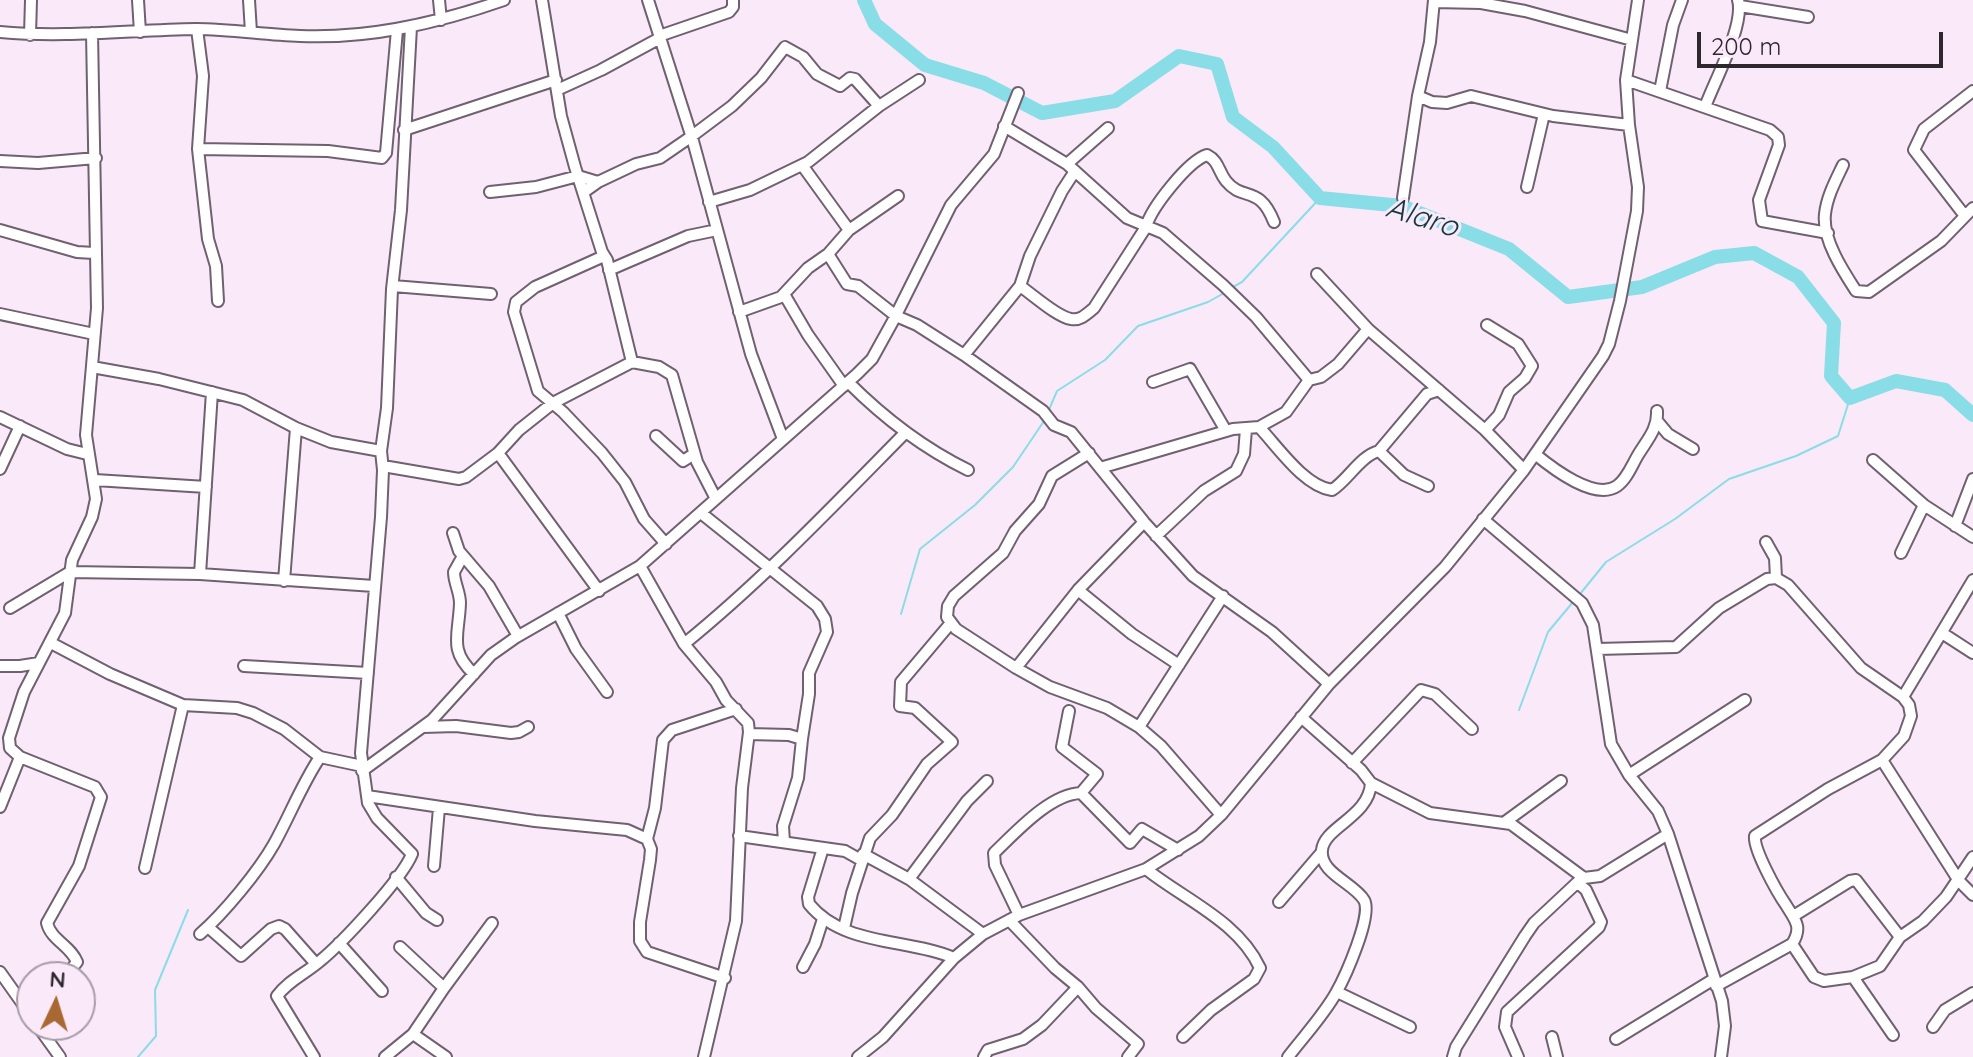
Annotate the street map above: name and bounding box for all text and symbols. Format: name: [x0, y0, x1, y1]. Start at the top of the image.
scale bar: [1701, 16, 1947, 66]
text: 200 m: [1711, 31, 1781, 61]
water label: Alaro: [1382, 190, 1462, 246]
north arrow: [16, 961, 96, 1041]
text: N: [48, 965, 67, 994]

